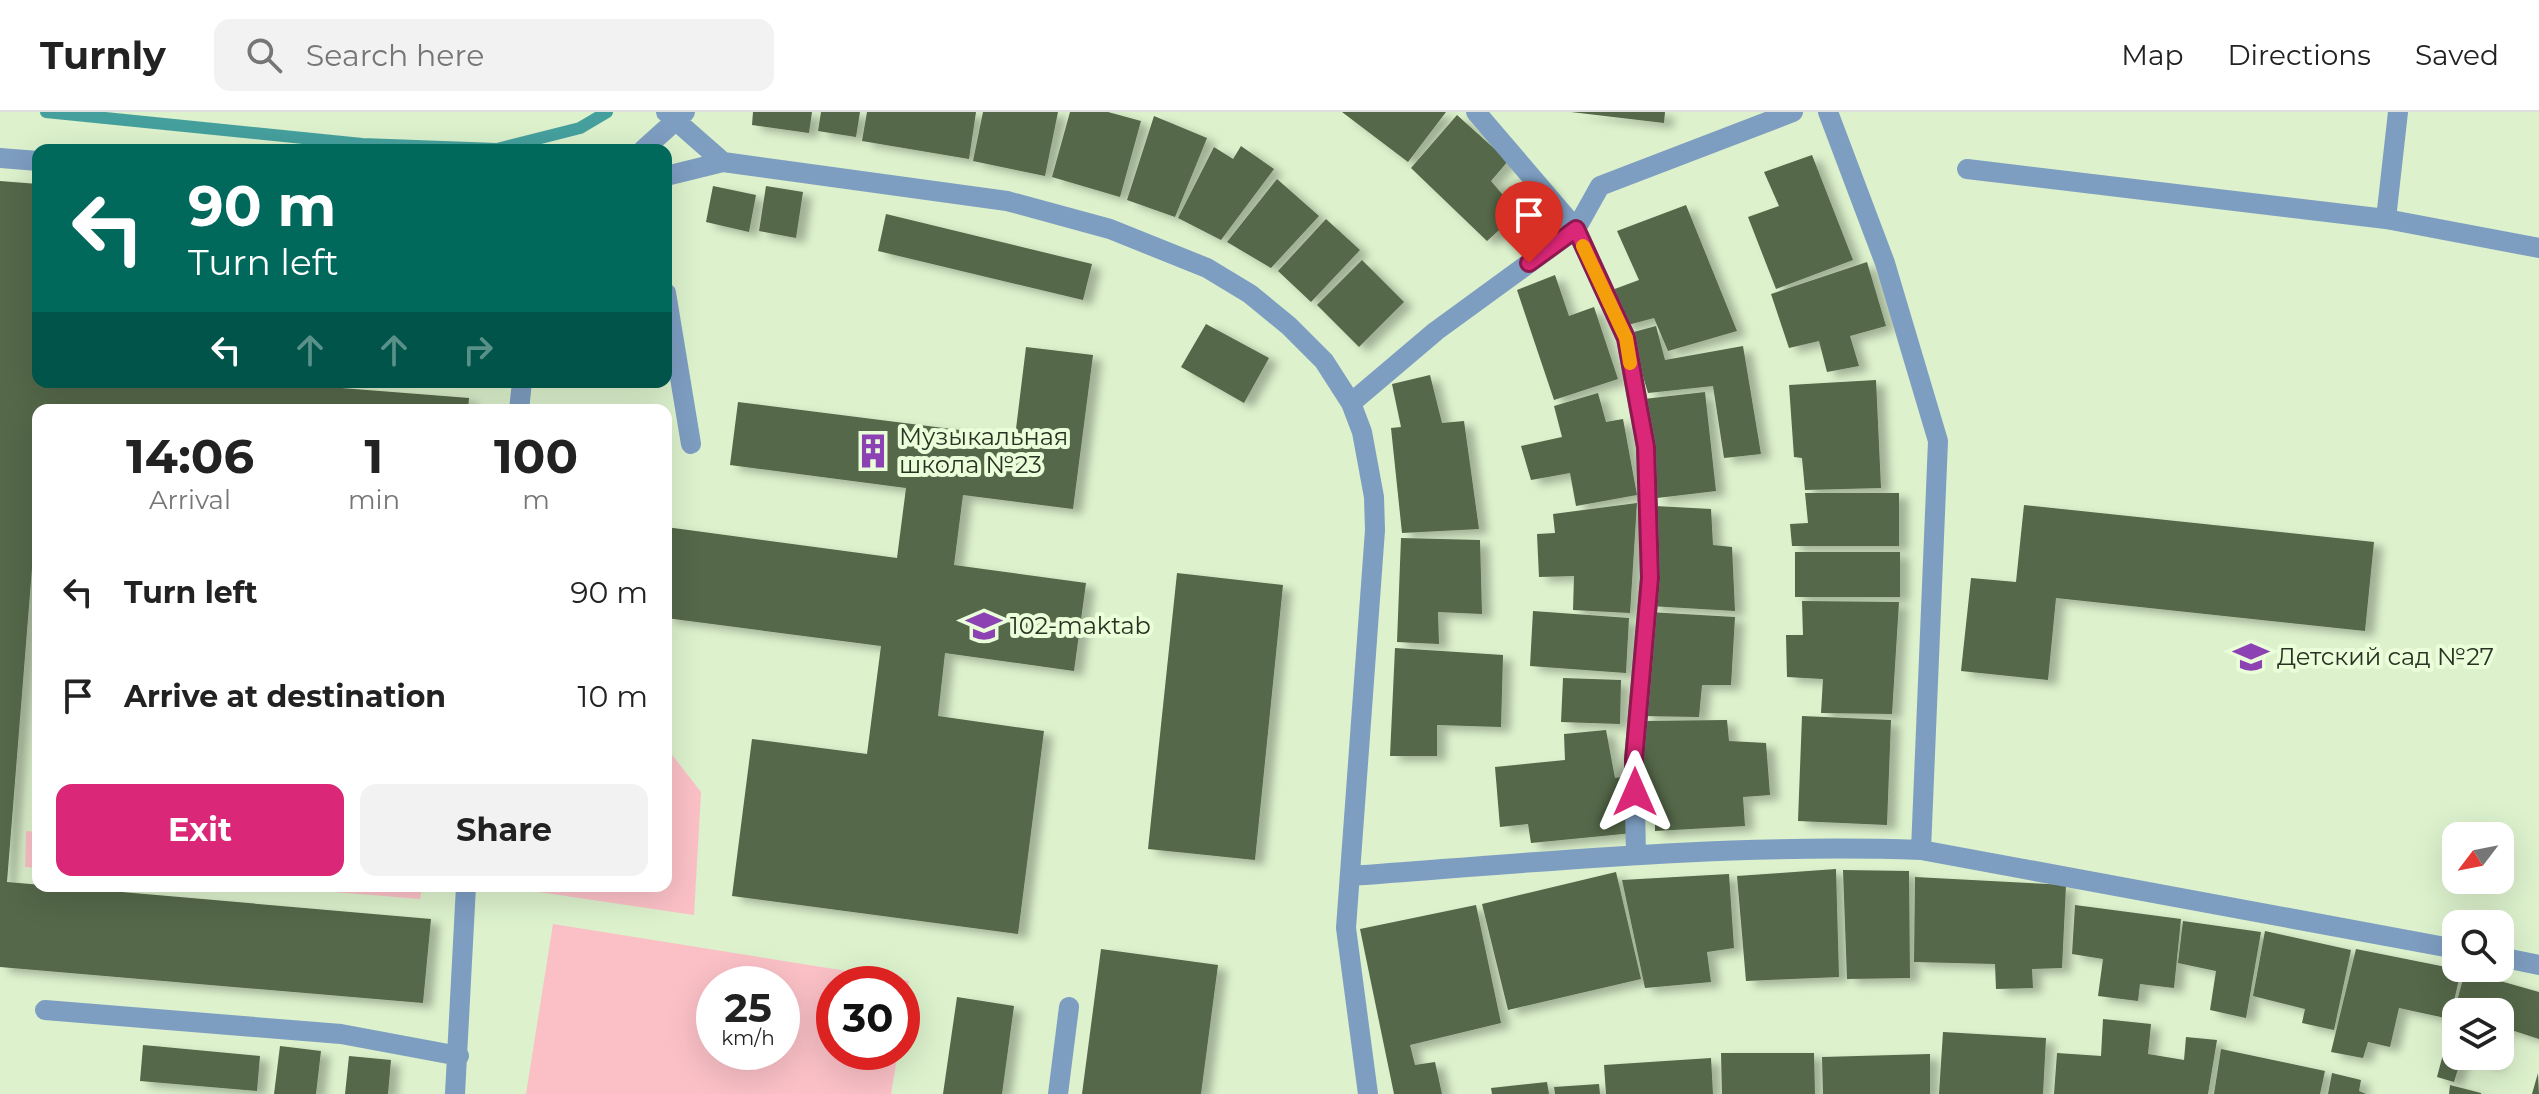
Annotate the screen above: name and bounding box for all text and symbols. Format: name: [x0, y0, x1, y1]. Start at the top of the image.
search box: [214, 19, 774, 91]
text: Turnly: [40, 32, 166, 79]
icon: search: [242, 33, 286, 77]
text: Search here: [306, 37, 484, 74]
text: Map: [2121, 38, 2183, 72]
text: Directions: [2227, 38, 2371, 72]
text: Saved: [2415, 38, 2499, 72]
text: 90 m: [188, 172, 336, 240]
icon: left: [56, 176, 160, 280]
pin: [1495, 181, 1563, 263]
icon: arrive: [1507, 193, 1551, 237]
text: Turn left: [188, 240, 339, 284]
icon: left: [204, 328, 248, 372]
icon: ahead: [288, 328, 332, 372]
icon: ahead: [372, 328, 416, 372]
icon: right: [456, 328, 500, 372]
place label: Музыкальная школа №23: [899, 422, 1068, 479]
text: 14:06: [126, 427, 254, 485]
text: 1: [365, 427, 383, 485]
text: 100: [494, 427, 578, 485]
building icon: Музыкальная школа №23: [854, 432, 892, 470]
text: Arrival: [149, 484, 231, 516]
text: min: [348, 484, 400, 516]
text: m: [522, 484, 550, 516]
icon: left: [56, 570, 100, 614]
text: Turn left: [124, 574, 257, 611]
text: 90 m: [570, 574, 648, 611]
school or university icon: 102-maktab: [965, 607, 1003, 645]
place label: 102-maktab: [1010, 611, 1151, 640]
school or university icon: Детский сад №27: [2232, 638, 2270, 676]
place label: Детский сад №27: [2277, 642, 2494, 671]
icon: arrive: [56, 674, 100, 718]
text: Arrive at destination: [124, 678, 446, 715]
text: 10 m: [578, 678, 648, 715]
position arrow: [1593, 750, 1677, 834]
button: Exit: [56, 784, 344, 876]
button: Share: [360, 784, 648, 876]
north arrow: [2442, 822, 2514, 894]
map controls: [2442, 822, 2514, 1070]
button: search: [2442, 910, 2514, 982]
speed limit sign: 30: [816, 966, 920, 1070]
text: 25: [724, 983, 772, 1032]
button: layers: [2442, 998, 2514, 1070]
text: km/h: [721, 1026, 775, 1050]

